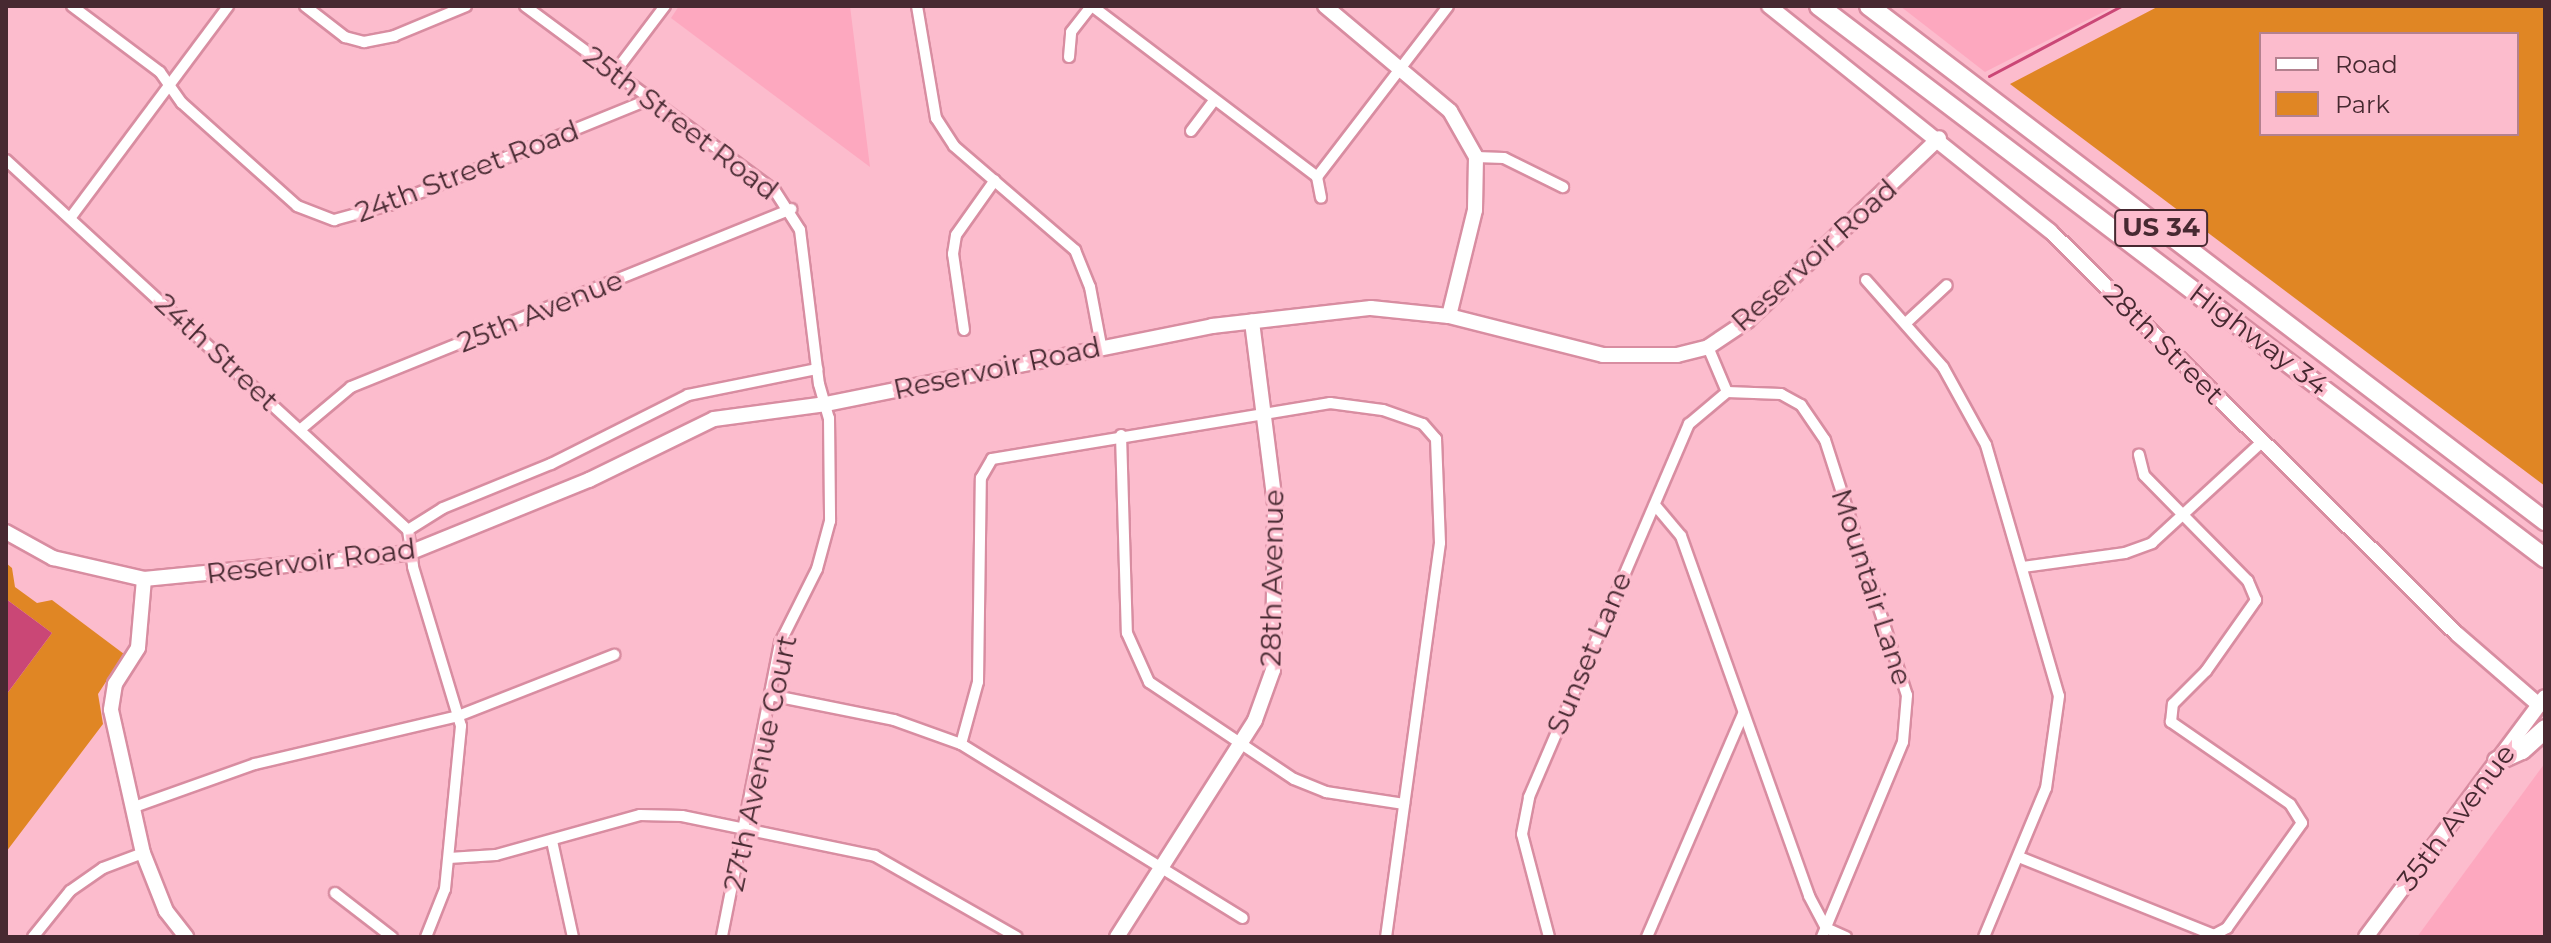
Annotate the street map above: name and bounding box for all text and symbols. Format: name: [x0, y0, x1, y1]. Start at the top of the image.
legend: [2259, 32, 2519, 136]
street label: 25th Street Road: [577, 39, 785, 207]
text: Road: [2335, 50, 2398, 79]
text: Park: [2335, 90, 2390, 119]
street label: 24th Street Road: [351, 113, 583, 229]
street label: Reservoir Road: [1724, 172, 1904, 338]
road number: US 34: [2113, 206, 2209, 250]
street label: 25th Avenue: [453, 263, 627, 359]
street label: Highway 34: [2183, 276, 2335, 402]
street label: 28th Street: [2097, 277, 2231, 411]
street label: 24th Street: [148, 286, 286, 418]
street label: Reservoir Road: [890, 330, 1104, 406]
street label: Mountair Lane: [1824, 485, 1920, 689]
street label: 28th Avenue: [1254, 489, 1290, 667]
street label: Reservoir Road: [204, 531, 418, 591]
street label: Sunset Lane: [1540, 567, 1638, 739]
street label: 27th Avenue Court: [716, 632, 804, 894]
street label: 35th Avenue: [2390, 737, 2522, 897]

